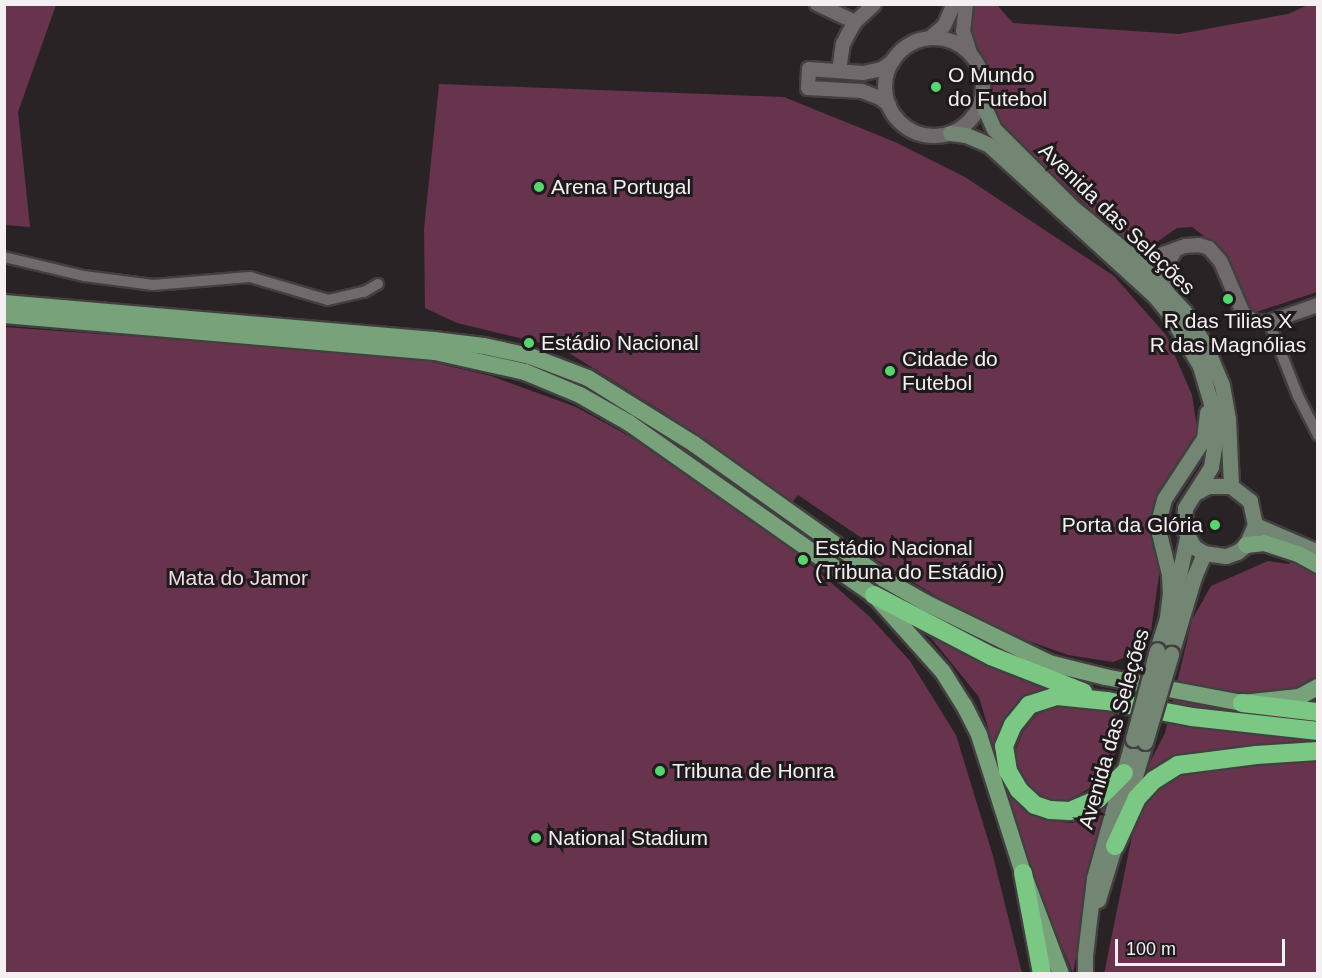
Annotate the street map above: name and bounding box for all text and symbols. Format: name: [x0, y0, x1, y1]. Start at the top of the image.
place label: O Mundo do Futebol: [948, 62, 1047, 112]
marker: O Mundo do Futebol: [929, 80, 943, 94]
street label: Avenida das Seleções: [1034, 138, 1200, 300]
place label: Arena Portugal: [551, 174, 691, 200]
marker: Arena Portugal: [532, 180, 546, 194]
marker: R das Tilias X R das Magnólias: [1221, 292, 1235, 306]
place label: R das Tilias X R das Magnólias: [1150, 308, 1306, 358]
place label: Estádio Nacional: [541, 330, 699, 356]
marker: Estádio Nacional: [522, 336, 536, 350]
place label: Cidade do Futebol: [902, 346, 998, 396]
marker: Cidade do Futebol: [883, 364, 897, 378]
place label: Porta da Glória: [1062, 512, 1203, 538]
marker: Porta da Glória: [1208, 518, 1222, 532]
place label: Estádio Nacional (Tribuna do Estádio): [815, 535, 1004, 585]
marker: Estádio Nacional (Tribuna do Estádio): [796, 553, 810, 567]
park label: Mata do Jamor: [168, 565, 308, 591]
street label: Avenida das Seleções: [1073, 626, 1155, 832]
place label: Tribuna de Honra: [672, 758, 835, 784]
marker: Tribuna de Honra: [653, 764, 667, 778]
place label: National Stadium: [548, 825, 708, 851]
marker: National Stadium: [529, 831, 543, 845]
scale bar: [1118, 927, 1288, 965]
text: 100 m: [1126, 939, 1176, 959]

